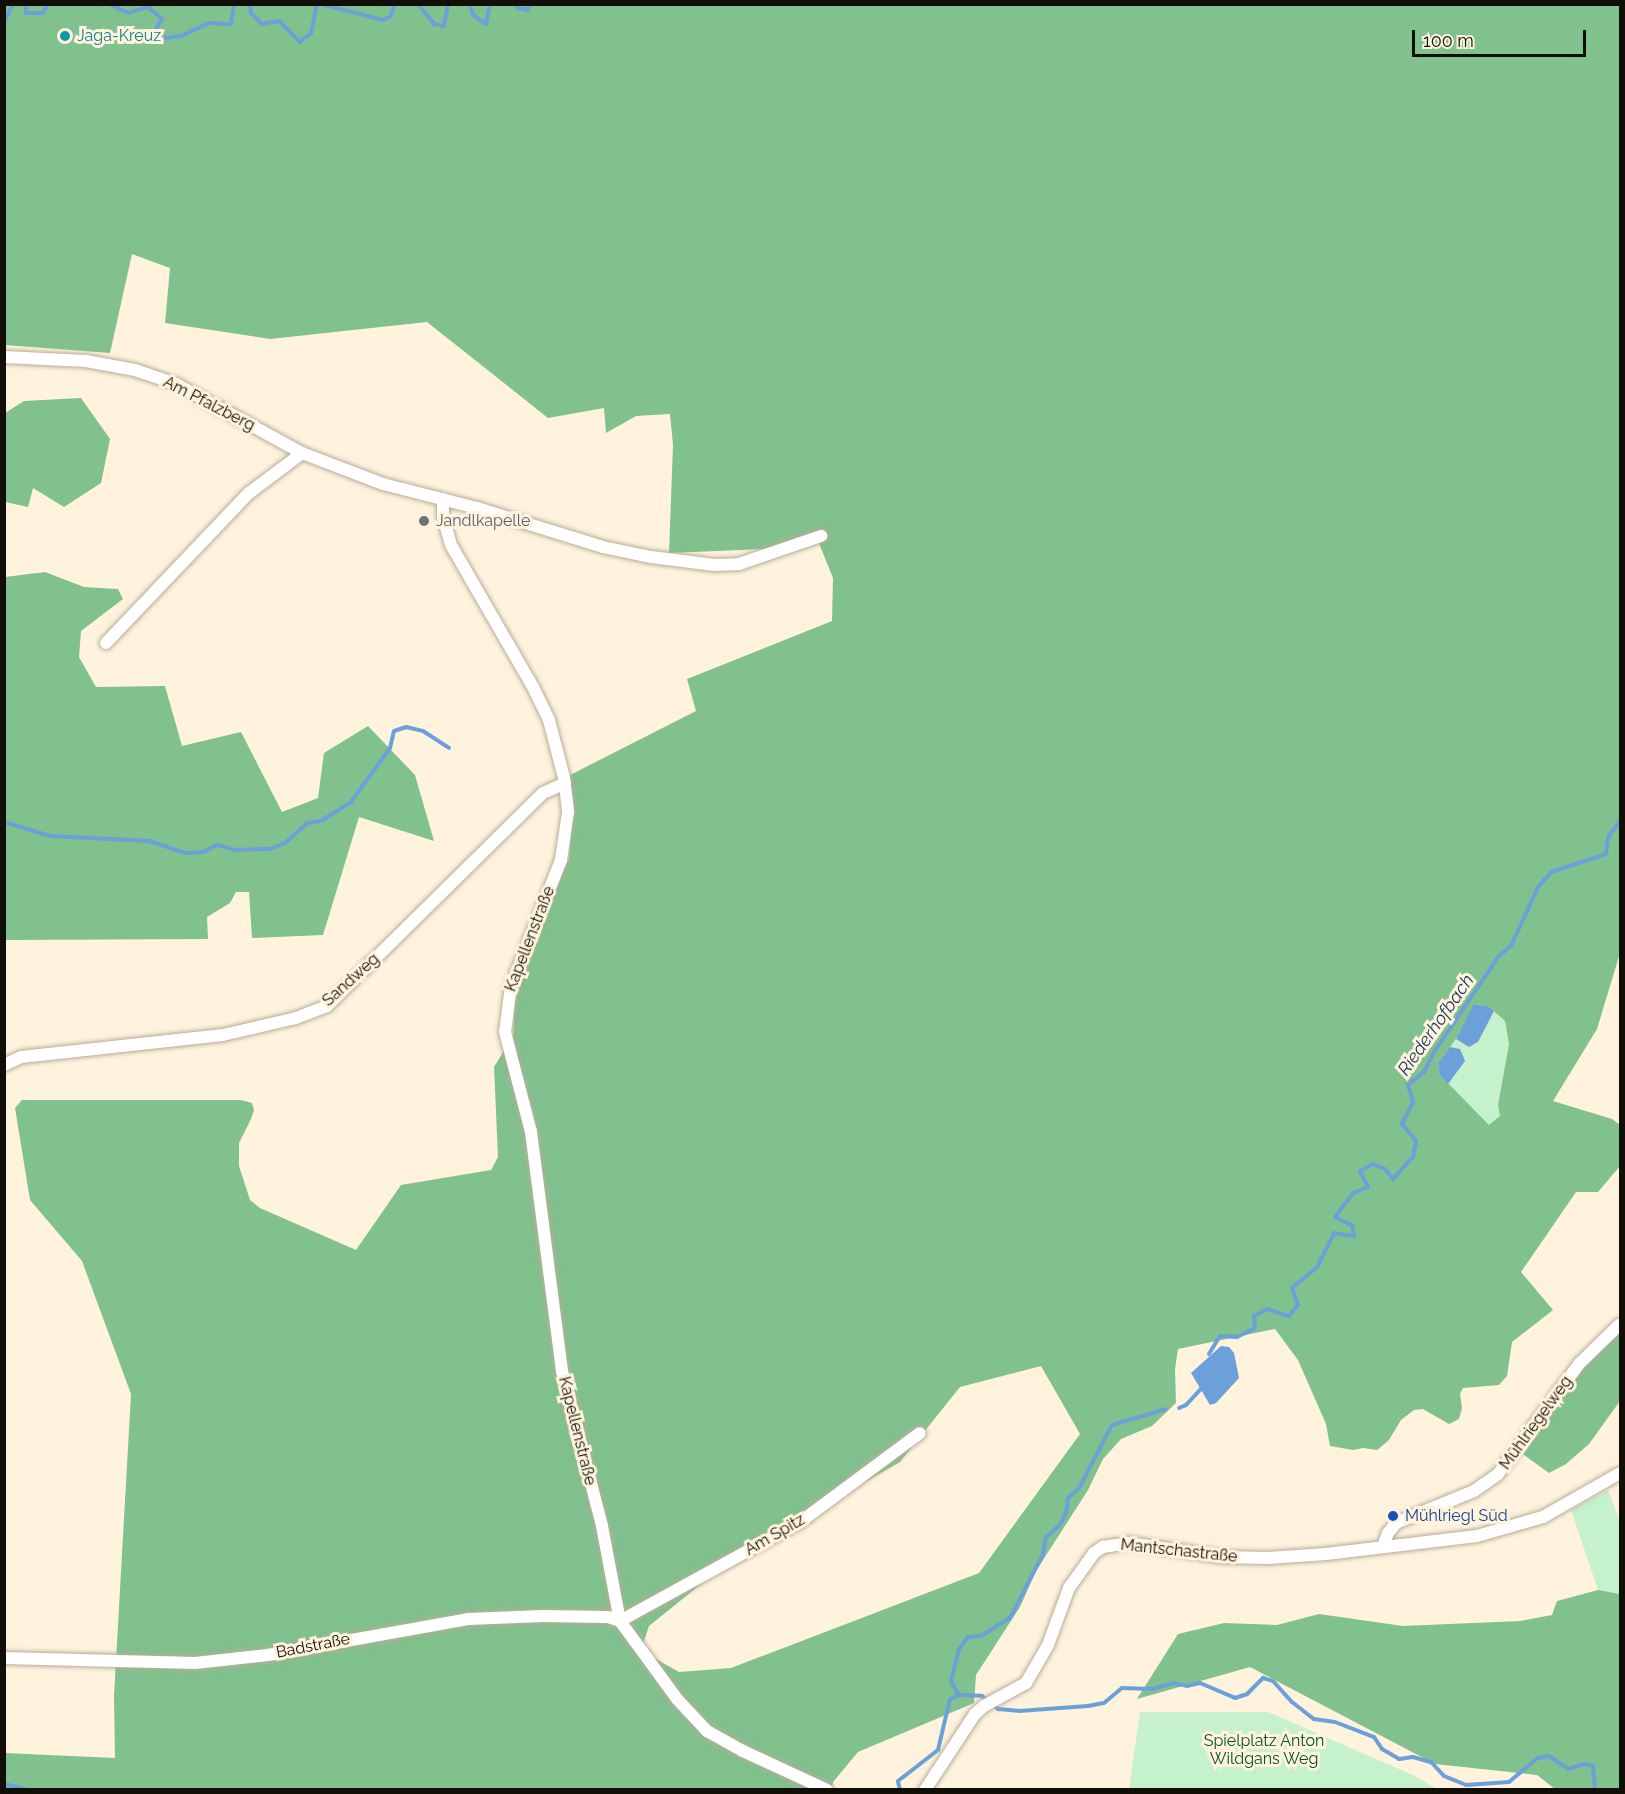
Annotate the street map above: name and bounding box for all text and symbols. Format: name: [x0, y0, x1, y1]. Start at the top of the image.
scale bar: [1415, 18, 1589, 56]
place label: Jaga-Kreuz: [77, 26, 161, 46]
marker: Jaga-Kreuz: [58, 29, 72, 43]
text: 100 m: [1423, 30, 1474, 51]
street label: Am Pfalzberg: [160, 373, 258, 435]
place label: Jandlkapelle: [436, 511, 530, 531]
marker: Jandlkapelle: [417, 514, 431, 528]
street label: Kapellenstraße: [501, 884, 559, 994]
street label: Sandweg: [319, 950, 383, 1010]
water label: Riederhofbach: [1393, 970, 1479, 1080]
street label: Mühlriegelweg: [1496, 1372, 1576, 1474]
street label: Kapellenstraße: [554, 1375, 600, 1487]
place label: Mühlriegl Süd: [1405, 1506, 1508, 1526]
marker: Mühlriegl Süd: [1386, 1509, 1400, 1523]
street label: Am Spitz: [742, 1510, 808, 1560]
street label: Mantschastraße: [1120, 1535, 1238, 1567]
street label: Badstraße: [274, 1629, 352, 1663]
park label: Spielplatz Anton Wildgans Weg: [1203, 1731, 1325, 1769]

